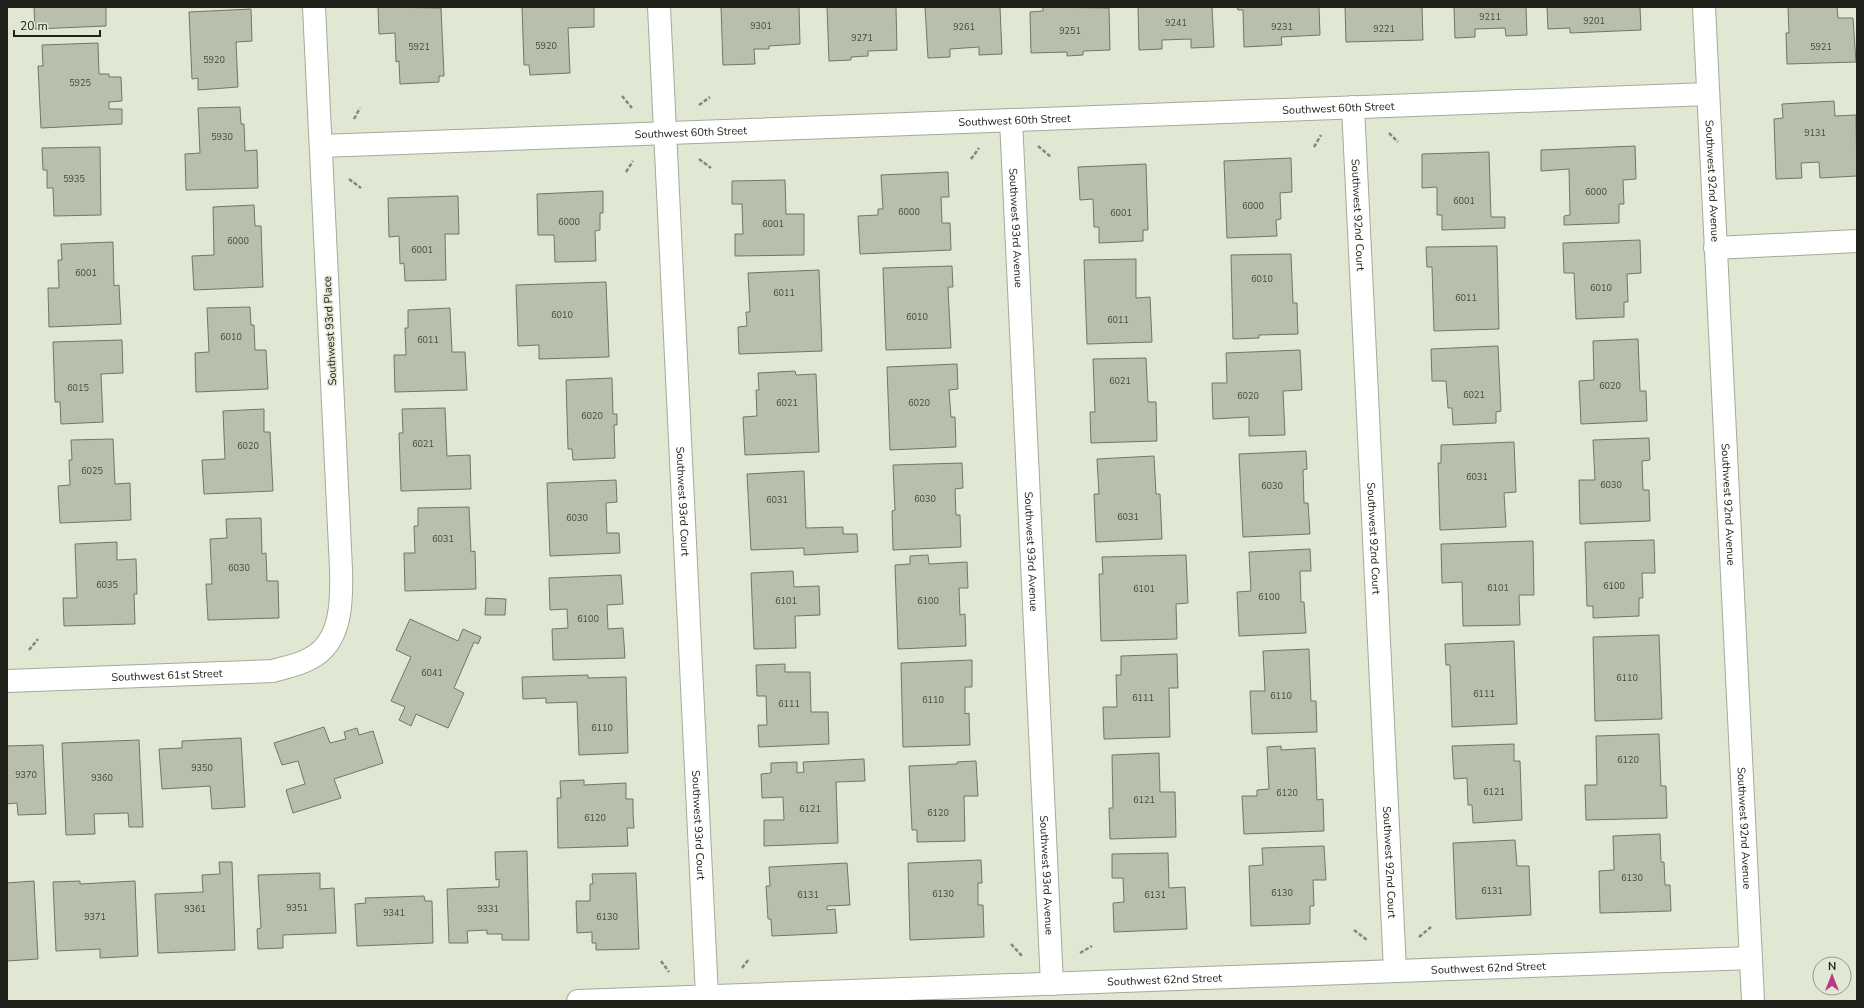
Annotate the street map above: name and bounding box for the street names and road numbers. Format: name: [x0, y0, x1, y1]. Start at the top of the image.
street label: Southwest 60th Street: [1282, 98, 1395, 117]
street label: Southwest 60th Street: [958, 110, 1071, 130]
street label: Southwest 92nd Avenue: [1702, 119, 1723, 242]
street label: Southwest 60th Street: [634, 123, 747, 142]
street label: Southwest 92nd Court: [1348, 158, 1368, 271]
street label: Southwest 93rd Avenue: [1006, 168, 1026, 288]
street label: Southwest 93rd Place: [320, 276, 340, 386]
street label: Southwest 92nd Avenue: [1718, 443, 1739, 566]
street label: Southwest 93rd Court: [673, 446, 693, 557]
street label: Southwest 92nd Court: [1364, 482, 1384, 595]
street label: Southwest 93rd Avenue: [1021, 491, 1042, 612]
street label: Southwest 61st Street: [111, 665, 223, 685]
street label: Southwest 92nd Avenue: [1734, 767, 1755, 890]
street label: Southwest 93rd Court: [689, 770, 709, 880]
street label: Southwest 92nd Court: [1380, 806, 1400, 919]
street label: Southwest 93rd Avenue: [1037, 815, 1057, 936]
street label: Southwest 62nd Street: [1431, 958, 1546, 977]
street label: Southwest 62nd Street: [1107, 970, 1222, 989]

